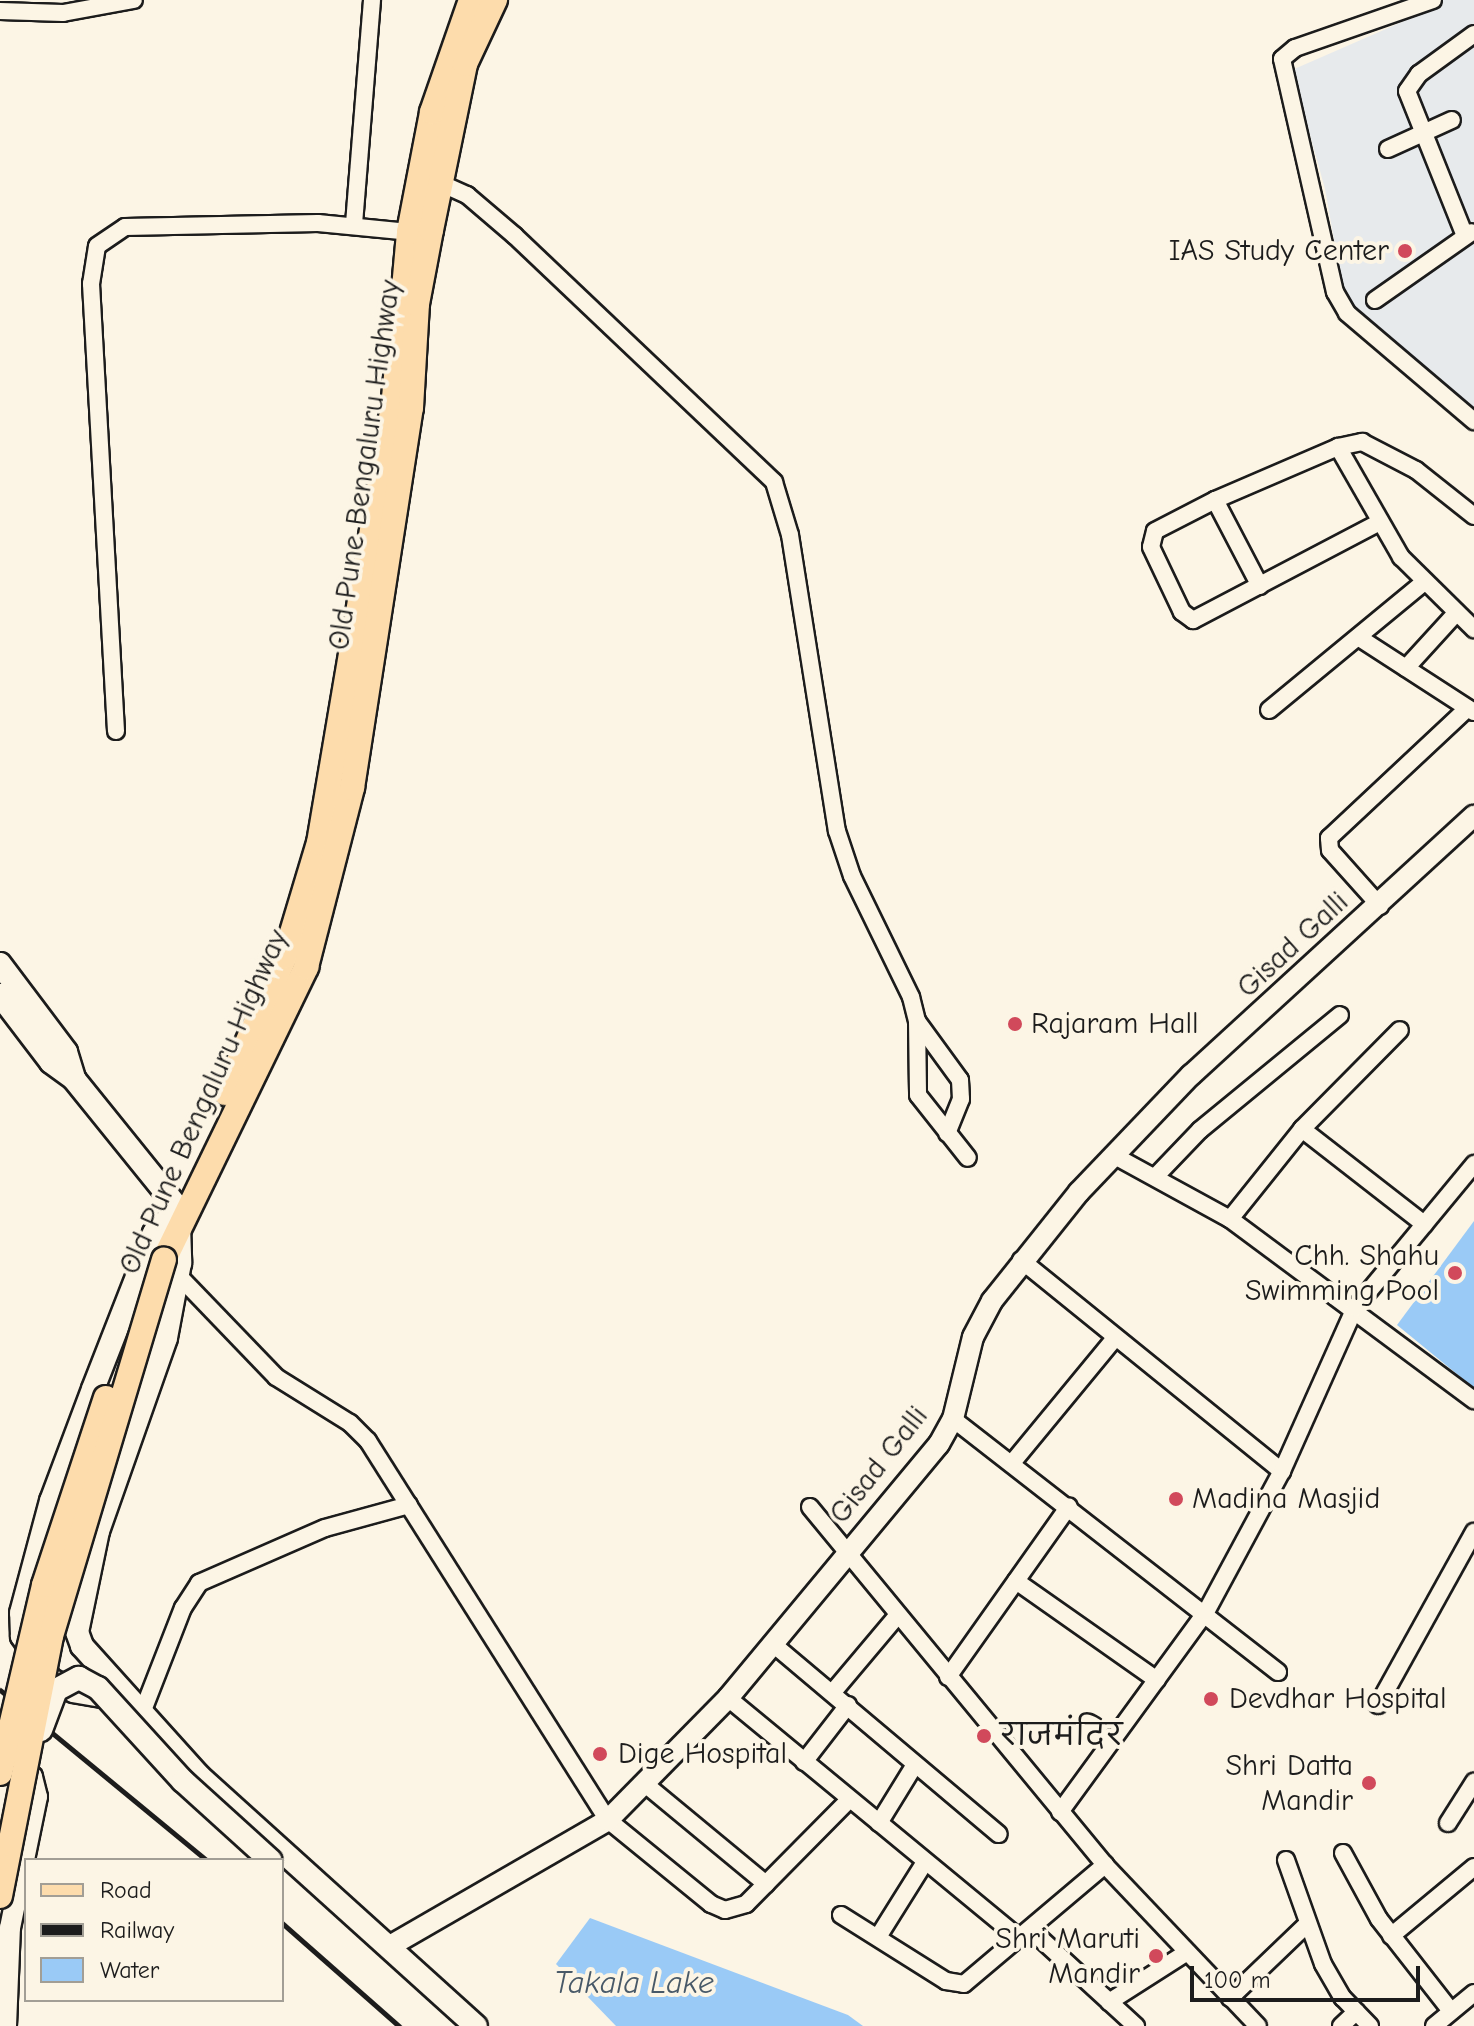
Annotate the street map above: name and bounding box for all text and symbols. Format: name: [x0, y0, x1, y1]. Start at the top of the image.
place label: IAS Study Center: [1169, 233, 1389, 269]
marker: IAS Study Center: [1396, 242, 1414, 260]
street label: Old Pune Bengaluru Highway: [321, 278, 409, 652]
street label: Gisad Galli: [1230, 884, 1356, 1006]
street label: Old Pune Bengaluru Highway: [112, 924, 296, 1280]
place label: Rajaram Hall: [1031, 1006, 1199, 1042]
marker: Rajaram Hall: [1006, 1015, 1024, 1033]
place label: Chh. Shahu Swimming Pool: [1245, 1238, 1439, 1308]
marker: Chh. Shahu Swimming Pool: [1446, 1264, 1464, 1282]
street label: Gisad Galli: [822, 1399, 936, 1531]
place label: Madina Masjid: [1192, 1481, 1380, 1517]
marker: Madina Masjid: [1167, 1490, 1185, 1508]
place label: Devdhar Hospital: [1229, 1681, 1447, 1717]
marker: Devdhar Hospital: [1200, 1688, 1222, 1710]
place label: राजमंदिर: [1000, 1718, 1122, 1754]
marker: राजमंदिर: [975, 1727, 993, 1745]
place label: Dige Hospital: [618, 1736, 787, 1772]
marker: Dige Hospital: [589, 1743, 611, 1765]
place label: Shri Datta Mandir: [1226, 1748, 1353, 1818]
marker: Shri Datta Mandir: [1360, 1774, 1378, 1792]
legend: [24, 1858, 284, 2002]
text: Road: [100, 1876, 152, 1904]
text: Railway: [100, 1916, 174, 1944]
place label: Shri Maruti Mandir: [995, 1921, 1140, 1992]
marker: Shri Maruti Mandir: [1147, 1947, 1165, 1965]
scale bar: [1194, 1950, 1424, 2000]
text: Water: [100, 1956, 159, 1984]
water label: Takala Lake: [554, 1964, 714, 2002]
text: 100 m: [1204, 1966, 1271, 1994]

